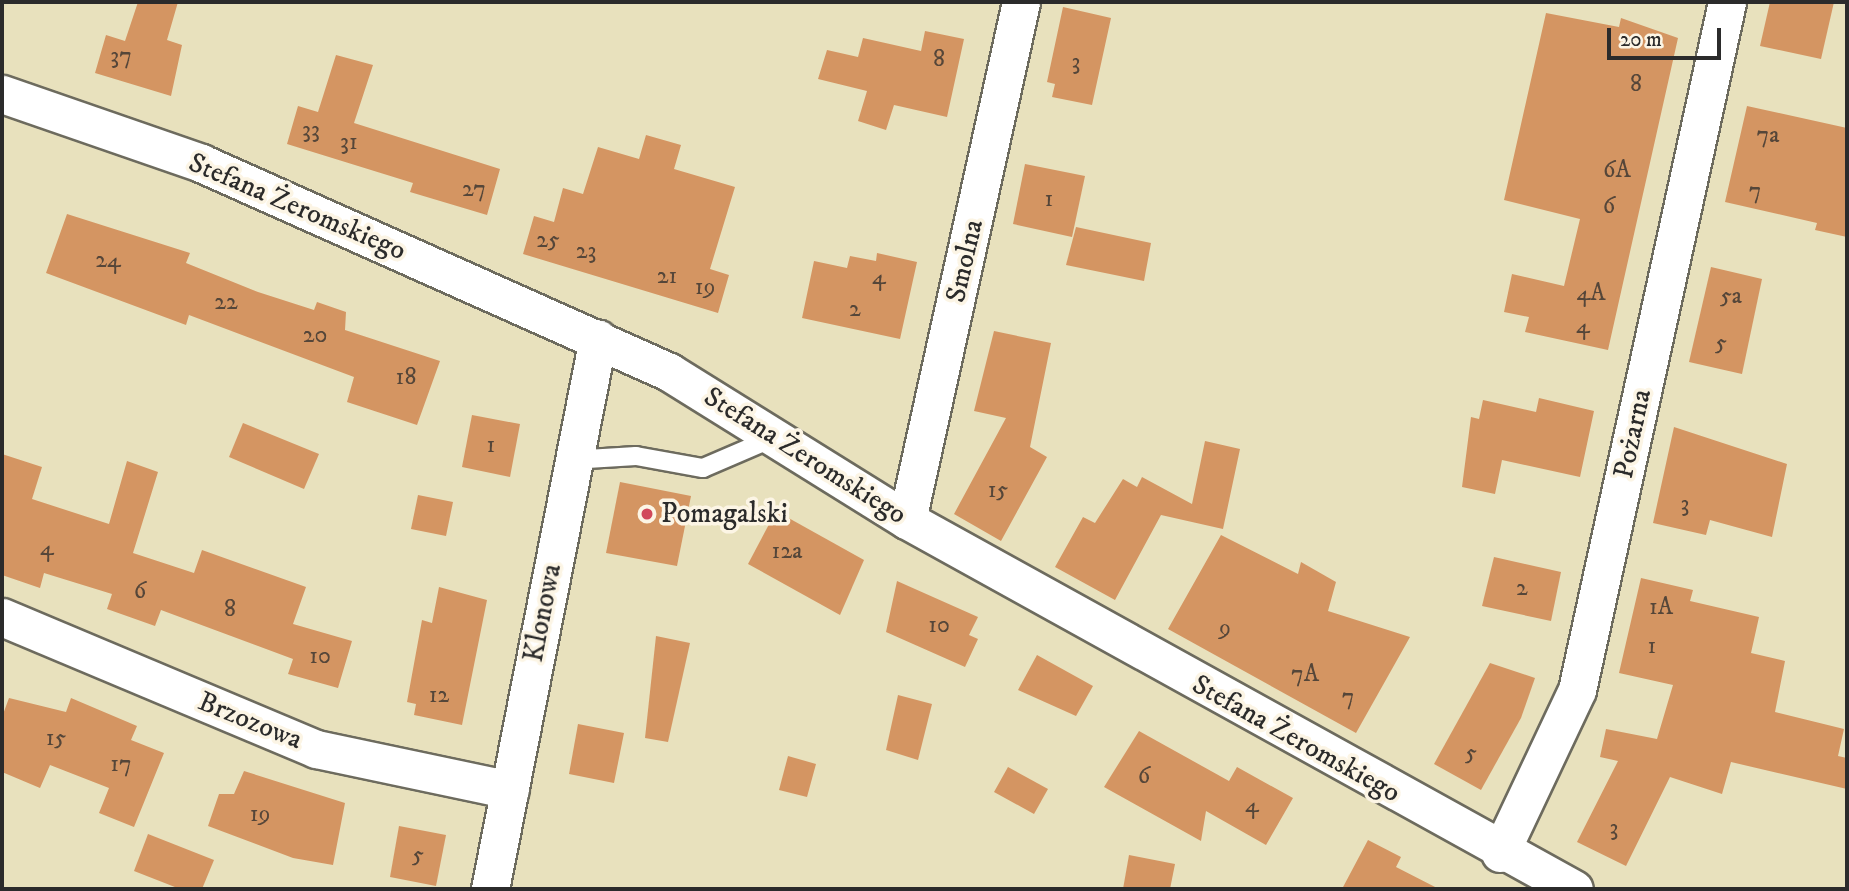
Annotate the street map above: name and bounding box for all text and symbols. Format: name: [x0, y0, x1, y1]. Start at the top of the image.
scale bar: [1611, 14, 1725, 58]
text: 20 m: [1620, 27, 1662, 53]
house number: 37: [110, 43, 132, 71]
house number: 8: [933, 46, 945, 74]
house number: 3: [1072, 49, 1080, 77]
house number: 8: [1630, 71, 1642, 99]
house number: 33: [302, 117, 320, 145]
house number: 7a: [1757, 122, 1779, 150]
house number: 31: [340, 129, 358, 157]
street label: Stefana Żeromskiego: [183, 146, 411, 268]
house number: 6A: [1603, 157, 1631, 185]
house number: 27: [462, 176, 486, 204]
house number: 7: [1749, 178, 1761, 206]
house number: 1: [1045, 186, 1053, 214]
house number: 6: [1603, 193, 1615, 221]
street label: Smolna: [939, 216, 991, 306]
house number: 25: [536, 227, 560, 255]
house number: 23: [576, 238, 596, 266]
house number: 24: [95, 247, 121, 275]
house number: 21: [657, 263, 677, 291]
house number: 4: [872, 264, 886, 292]
house number: 19: [695, 274, 715, 302]
house number: 4A: [1576, 280, 1606, 308]
house number: 5a: [1720, 283, 1742, 311]
house number: 22: [214, 289, 238, 317]
house number: 2: [849, 296, 861, 324]
house number: 4: [1576, 313, 1590, 341]
house number: 20: [303, 322, 327, 350]
house number: 5: [1715, 330, 1727, 358]
house number: 18: [396, 364, 416, 392]
street label: Stefana Żeromskiego: [697, 380, 913, 532]
street label: Pożarna: [1607, 386, 1659, 482]
house number: 1: [487, 432, 495, 460]
house number: 15: [988, 477, 1008, 505]
house number: 3: [1681, 491, 1689, 519]
place label: Pomagalski: [661, 497, 788, 531]
marker: Pomagalski: [639, 506, 655, 522]
house number: 4: [40, 535, 54, 563]
house number: 12a: [772, 538, 802, 566]
street label: Klonowa: [517, 561, 569, 665]
house number: 2: [1516, 575, 1528, 603]
house number: 6: [134, 578, 146, 606]
house number: 1A: [1649, 594, 1673, 622]
house number: 8: [224, 596, 236, 624]
house number: 10: [928, 612, 950, 640]
house number: 9: [1219, 615, 1231, 643]
house number: 1: [1648, 633, 1656, 661]
house number: 10: [309, 643, 331, 671]
house number: 7A: [1291, 661, 1319, 689]
street label: Stefana Żeromskiego: [1186, 668, 1406, 810]
house number: 12: [429, 682, 449, 710]
house number: 7: [1342, 684, 1354, 712]
street label: Brzozowa: [193, 685, 307, 757]
house number: 15: [46, 725, 66, 753]
house number: 5: [1465, 740, 1477, 768]
house number: 17: [110, 751, 132, 779]
house number: 6: [1138, 763, 1150, 791]
house number: 4: [1245, 792, 1259, 820]
house number: 19: [250, 801, 270, 829]
house number: 3: [1610, 815, 1618, 843]
house number: 5: [412, 842, 424, 870]

